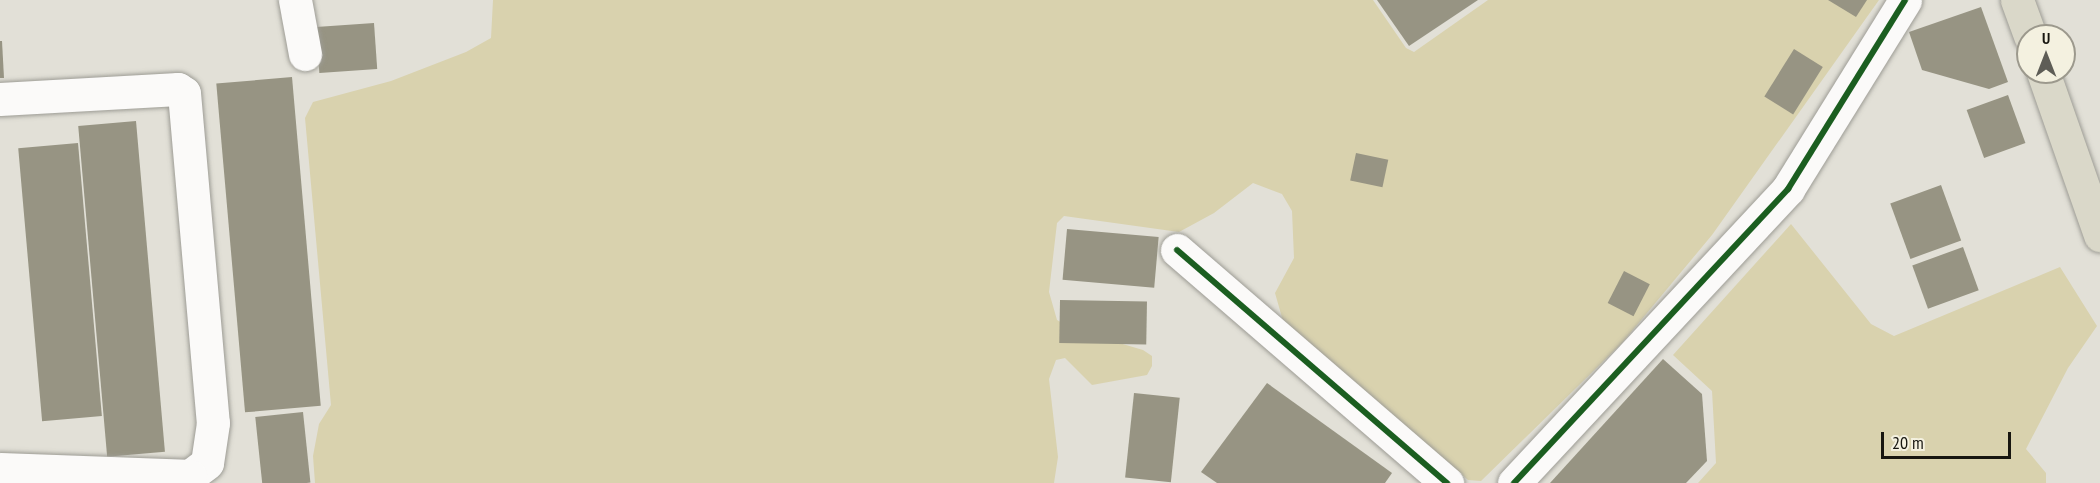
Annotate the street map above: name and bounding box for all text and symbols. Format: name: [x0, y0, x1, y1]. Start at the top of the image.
north arrow: [2016, 24, 2076, 84]
text: U: [2042, 28, 2050, 48]
scale bar: [1884, 420, 2014, 458]
text: 20 m: [1892, 431, 1924, 454]

